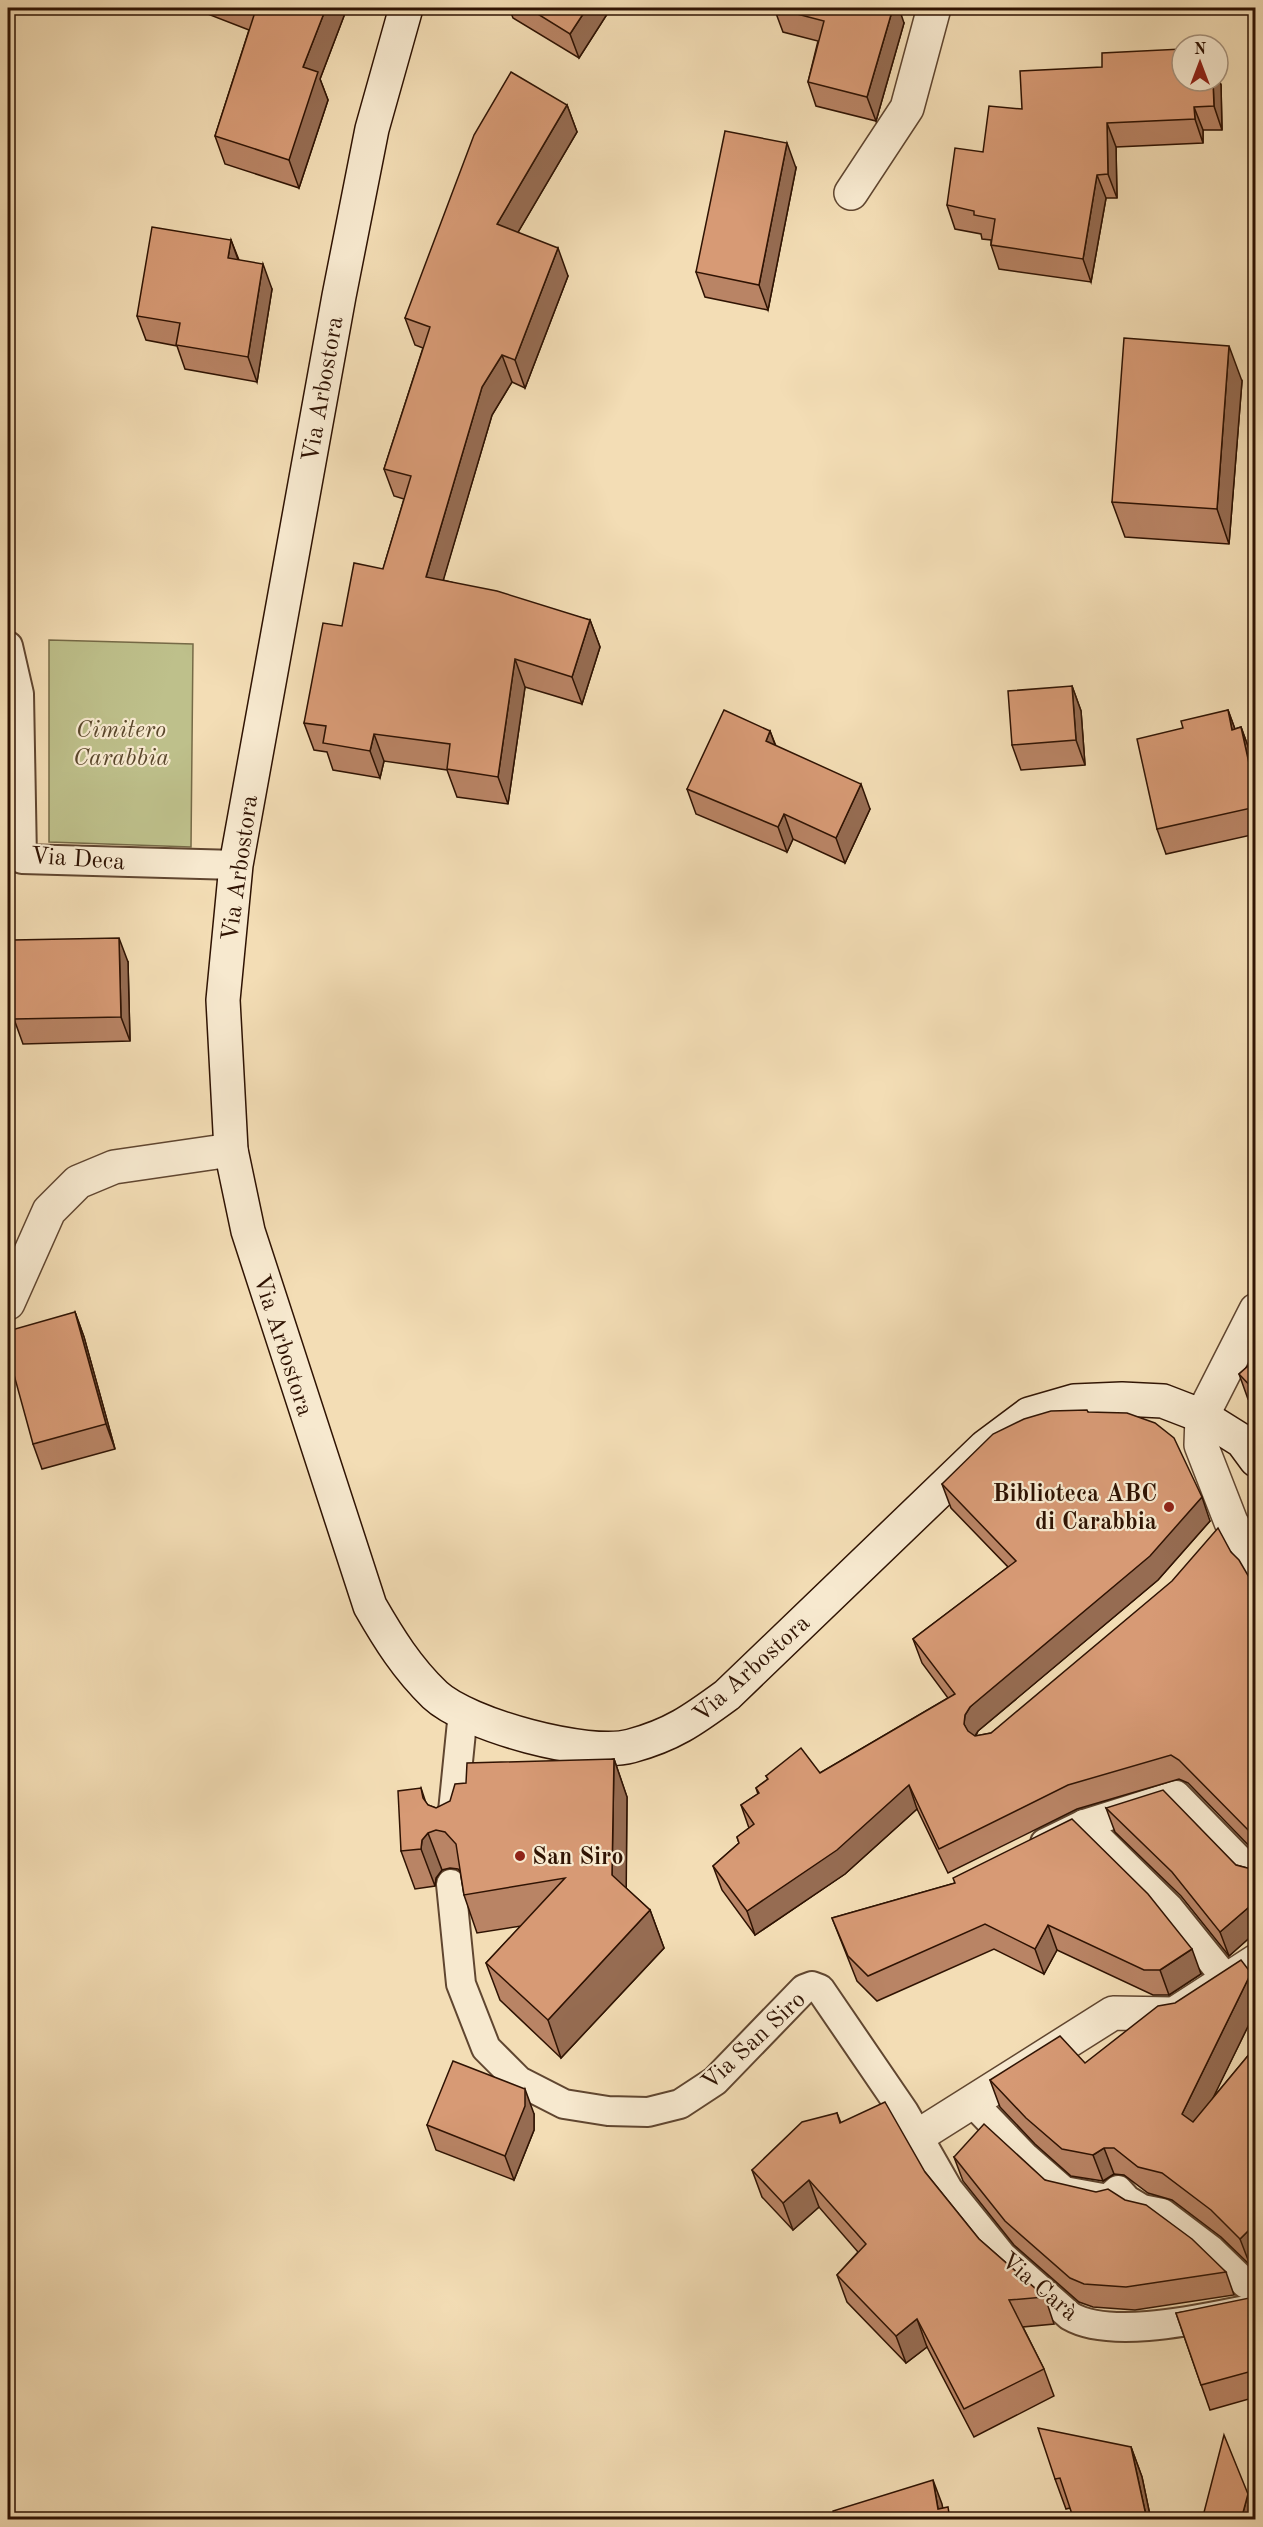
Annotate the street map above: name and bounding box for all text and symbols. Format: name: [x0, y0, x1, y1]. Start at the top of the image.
north arrow: [1170, 33, 1230, 93]
text: N: [1194, 42, 1207, 58]
street label: Via Arbostora: [299, 315, 349, 464]
park label: Cimitero Carabbia: [73, 719, 169, 771]
street label: Via Arbostora: [219, 794, 263, 943]
street label: Via Deca: [30, 845, 126, 875]
street label: Via Arbostora: [248, 1272, 316, 1420]
place label: Biblioteca ABC di Carabbia: [992, 1483, 1157, 1535]
marker: Biblioteca ABC di Carabbia: [1162, 1500, 1176, 1514]
street label: Via Arbostora: [690, 1611, 815, 1728]
place label: San Siro: [532, 1846, 624, 1870]
marker: San Siro: [513, 1849, 527, 1863]
street label: Via San Siro: [698, 1988, 811, 2095]
street label: Via Carà: [996, 2249, 1082, 2326]

